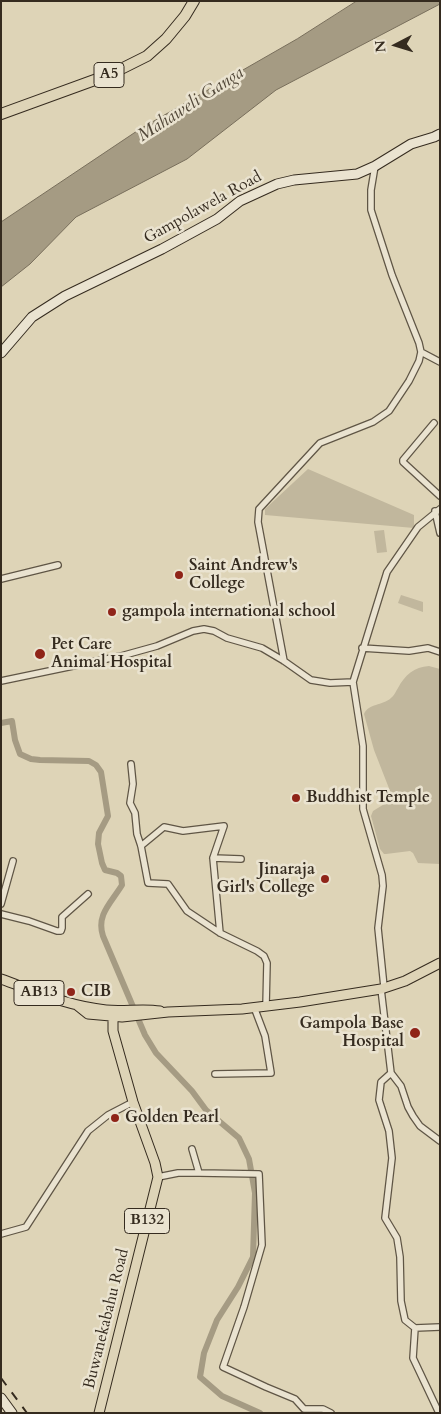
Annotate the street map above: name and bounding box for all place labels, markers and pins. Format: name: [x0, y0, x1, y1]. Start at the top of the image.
place label: Saint Andrew's College: [189, 556, 298, 594]
marker: Saint Andrew's College: [173, 569, 185, 581]
place label: gampola international school: [122, 602, 335, 622]
marker: gampola international school: [106, 606, 118, 618]
place label: Pet Care Animal Hospital: [51, 635, 172, 673]
marker: Pet Care Animal Hospital: [33, 647, 47, 661]
place label: Buddhist Temple: [306, 788, 430, 808]
marker: Buddhist Temple: [290, 792, 302, 804]
place label: Jinaraja Girl's College: [216, 860, 315, 898]
marker: Jinaraja Girl's College: [319, 873, 331, 885]
place label: CIB: [81, 982, 111, 1002]
marker: CIB: [65, 986, 77, 998]
place label: Gampola Base Hospital: [300, 1014, 404, 1052]
marker: Gampola Base Hospital: [408, 1026, 422, 1040]
place label: Golden Pearl: [125, 1108, 219, 1128]
marker: Golden Pearl: [109, 1112, 121, 1124]

